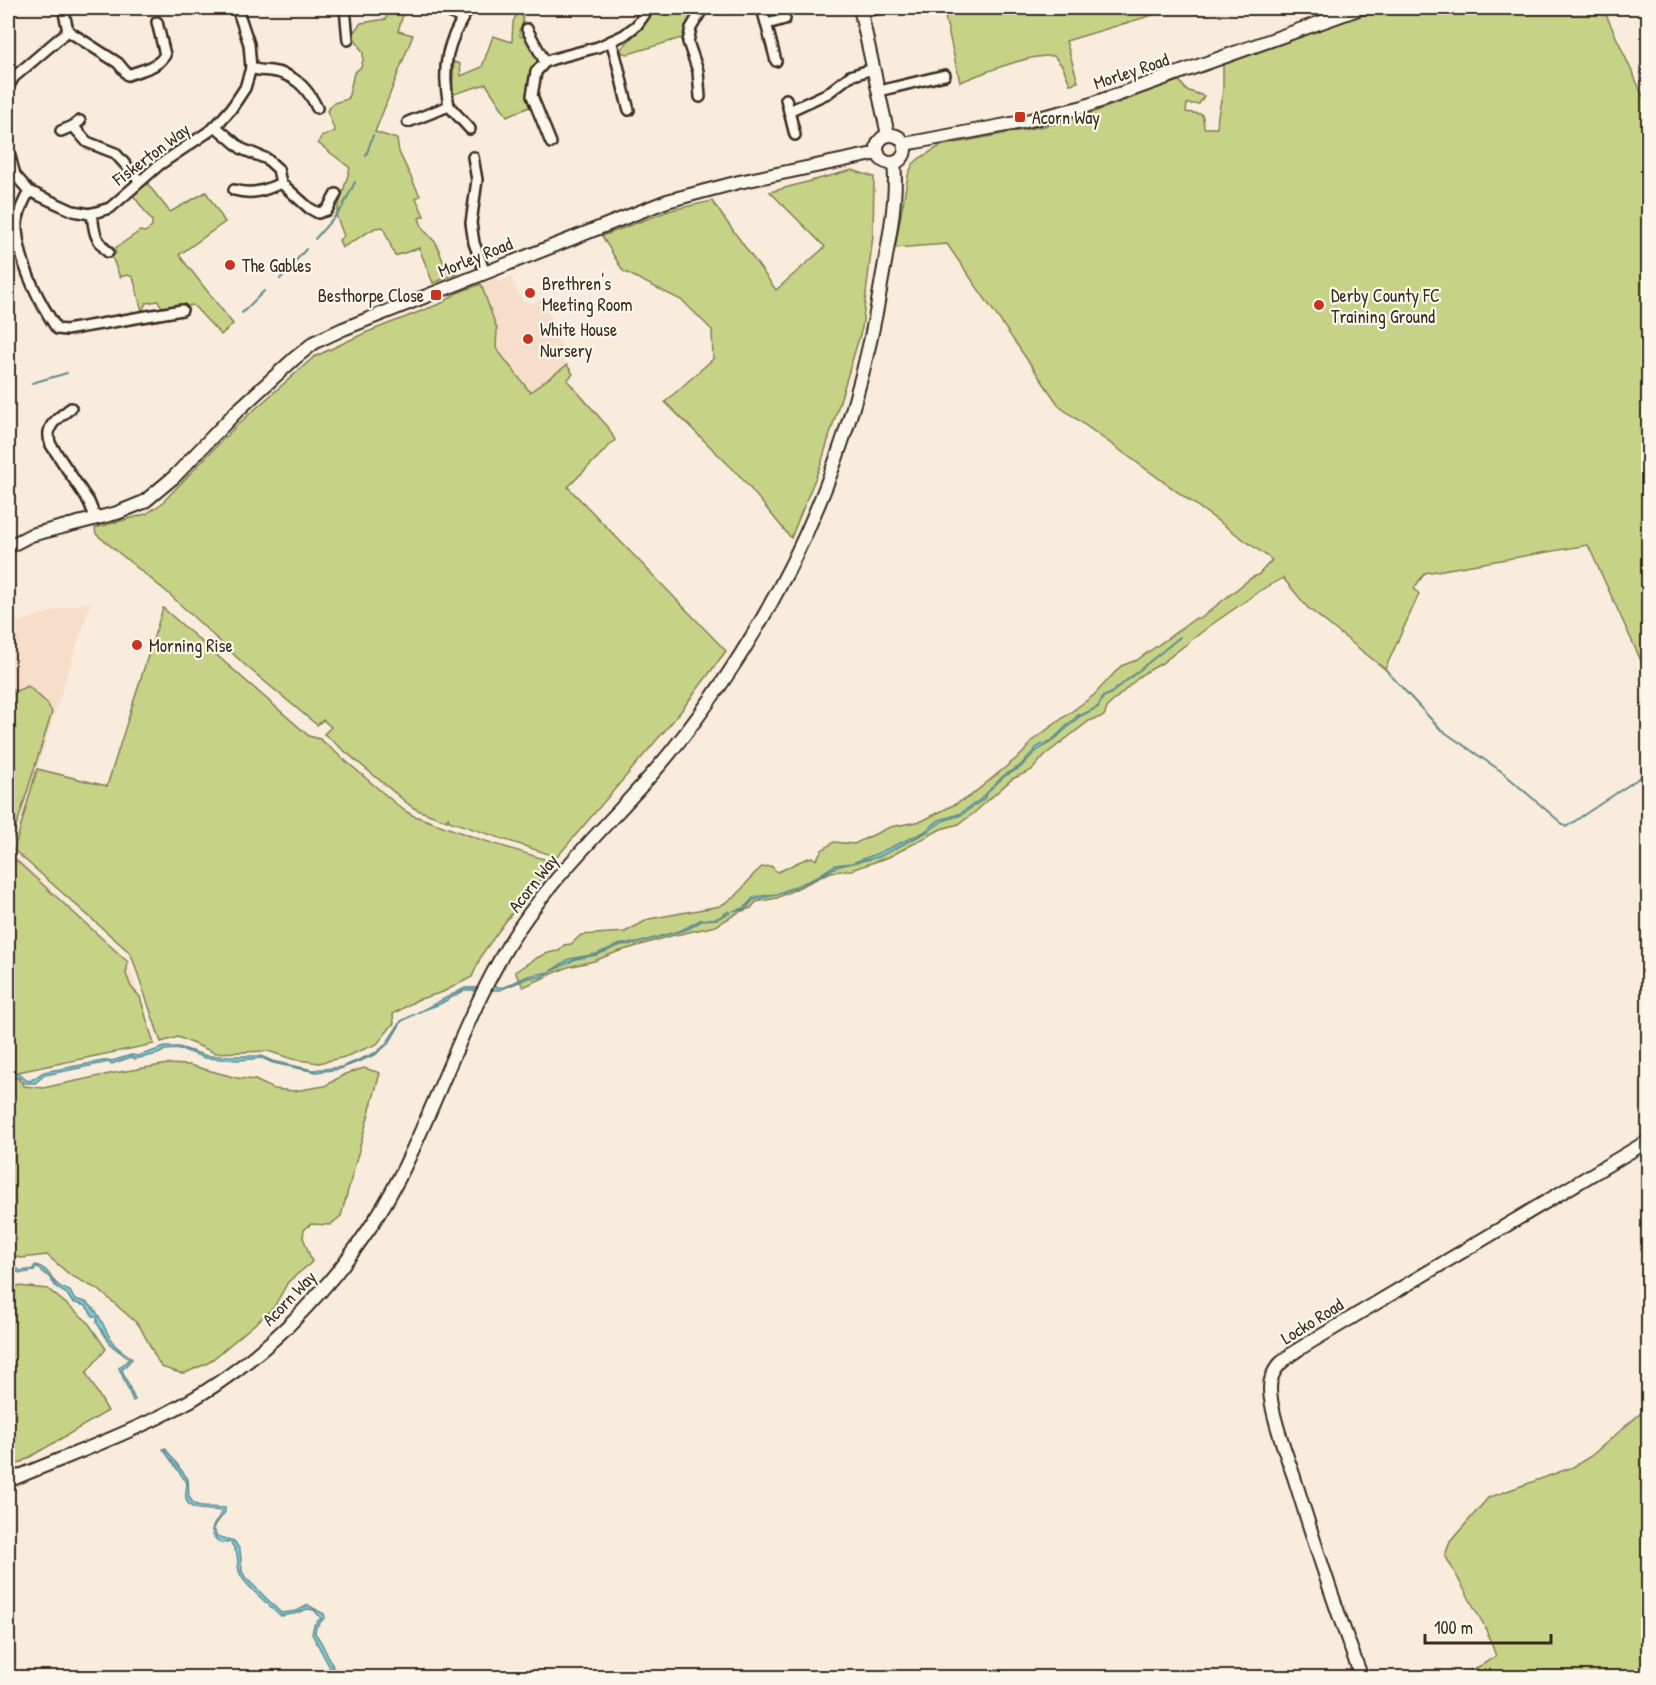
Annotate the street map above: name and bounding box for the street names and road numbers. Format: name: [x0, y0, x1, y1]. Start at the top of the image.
street label: Morley Road: [1090, 46, 1172, 96]
street label: Fiskerton Way: [106, 116, 195, 192]
street label: Morley Road: [434, 231, 516, 283]
street label: Acorn Way: [502, 848, 564, 917]
street label: Acorn Way: [256, 1265, 322, 1331]
street label: Locko Road: [1276, 1292, 1348, 1350]

